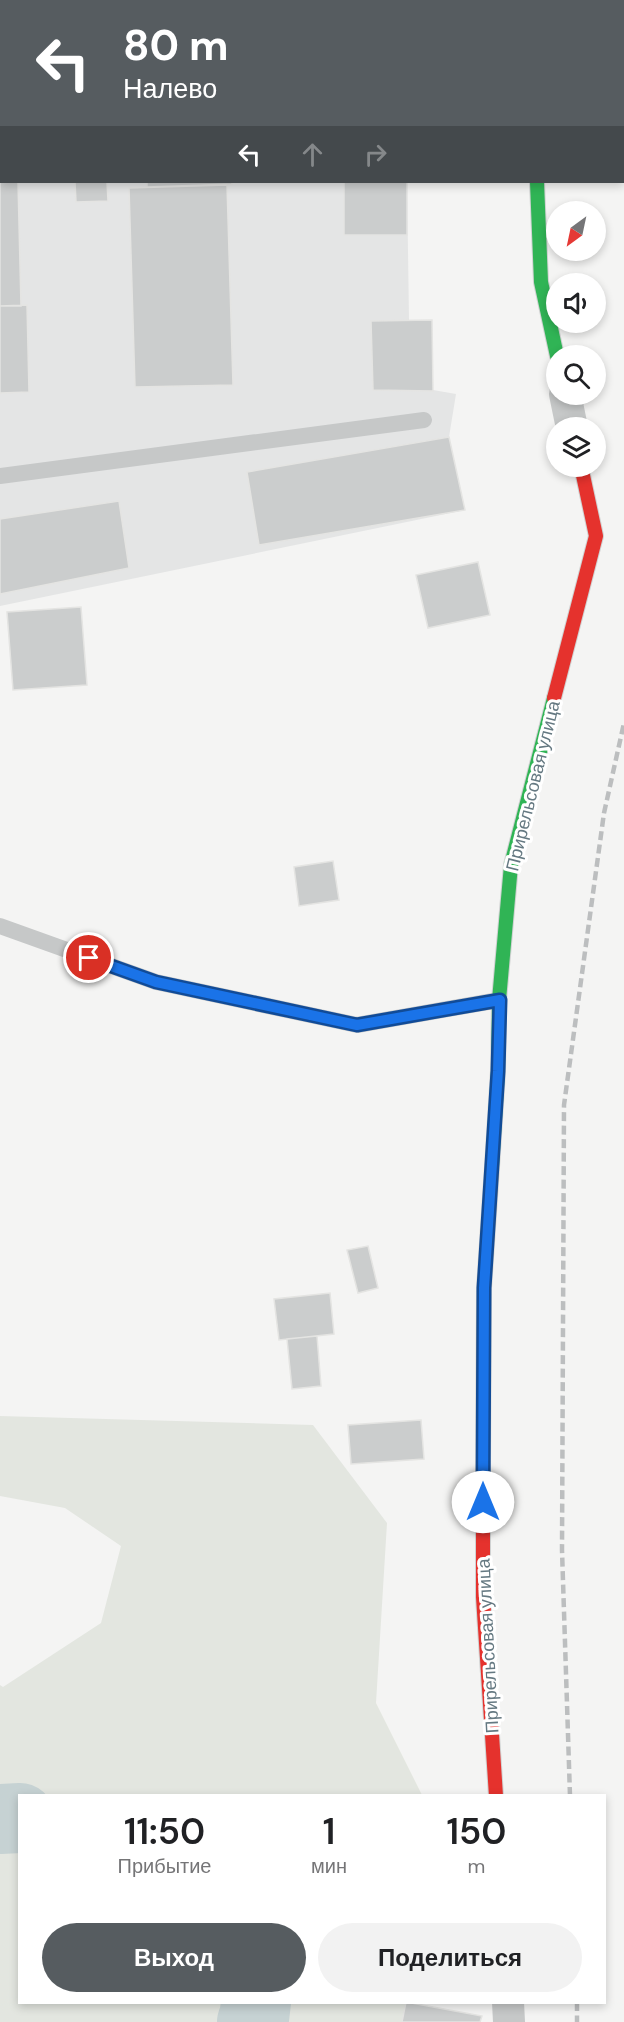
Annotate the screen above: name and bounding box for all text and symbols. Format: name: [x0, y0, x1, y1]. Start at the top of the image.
text: 80 m: [123, 18, 229, 73]
icon: left: [24, 24, 102, 102]
text: Налево: [123, 71, 217, 106]
icon: left: [233, 138, 266, 171]
icon: ahead: [296, 138, 329, 171]
icon: right: [359, 138, 392, 171]
north arrow: [546, 201, 606, 261]
map controls: [546, 201, 606, 477]
button: sound: [546, 273, 606, 333]
button: search: [546, 345, 606, 405]
button: layers: [546, 417, 606, 477]
street label: Прирельсовая улица: [500, 697, 566, 874]
pin: [63, 932, 114, 983]
icon: arrive: [72, 941, 105, 974]
position arrow: [451, 1470, 515, 1534]
street label: Прирельсовая улица: [471, 1557, 505, 1734]
text: 11:50: [124, 1808, 205, 1855]
text: 1: [323, 1808, 335, 1855]
text: 150: [447, 1808, 506, 1855]
text: Прибытие: [118, 1853, 212, 1879]
text: мин: [311, 1853, 347, 1879]
text: m: [468, 1853, 485, 1879]
button: Выход: [42, 1923, 306, 1992]
button: Поделиться: [318, 1923, 582, 1992]

